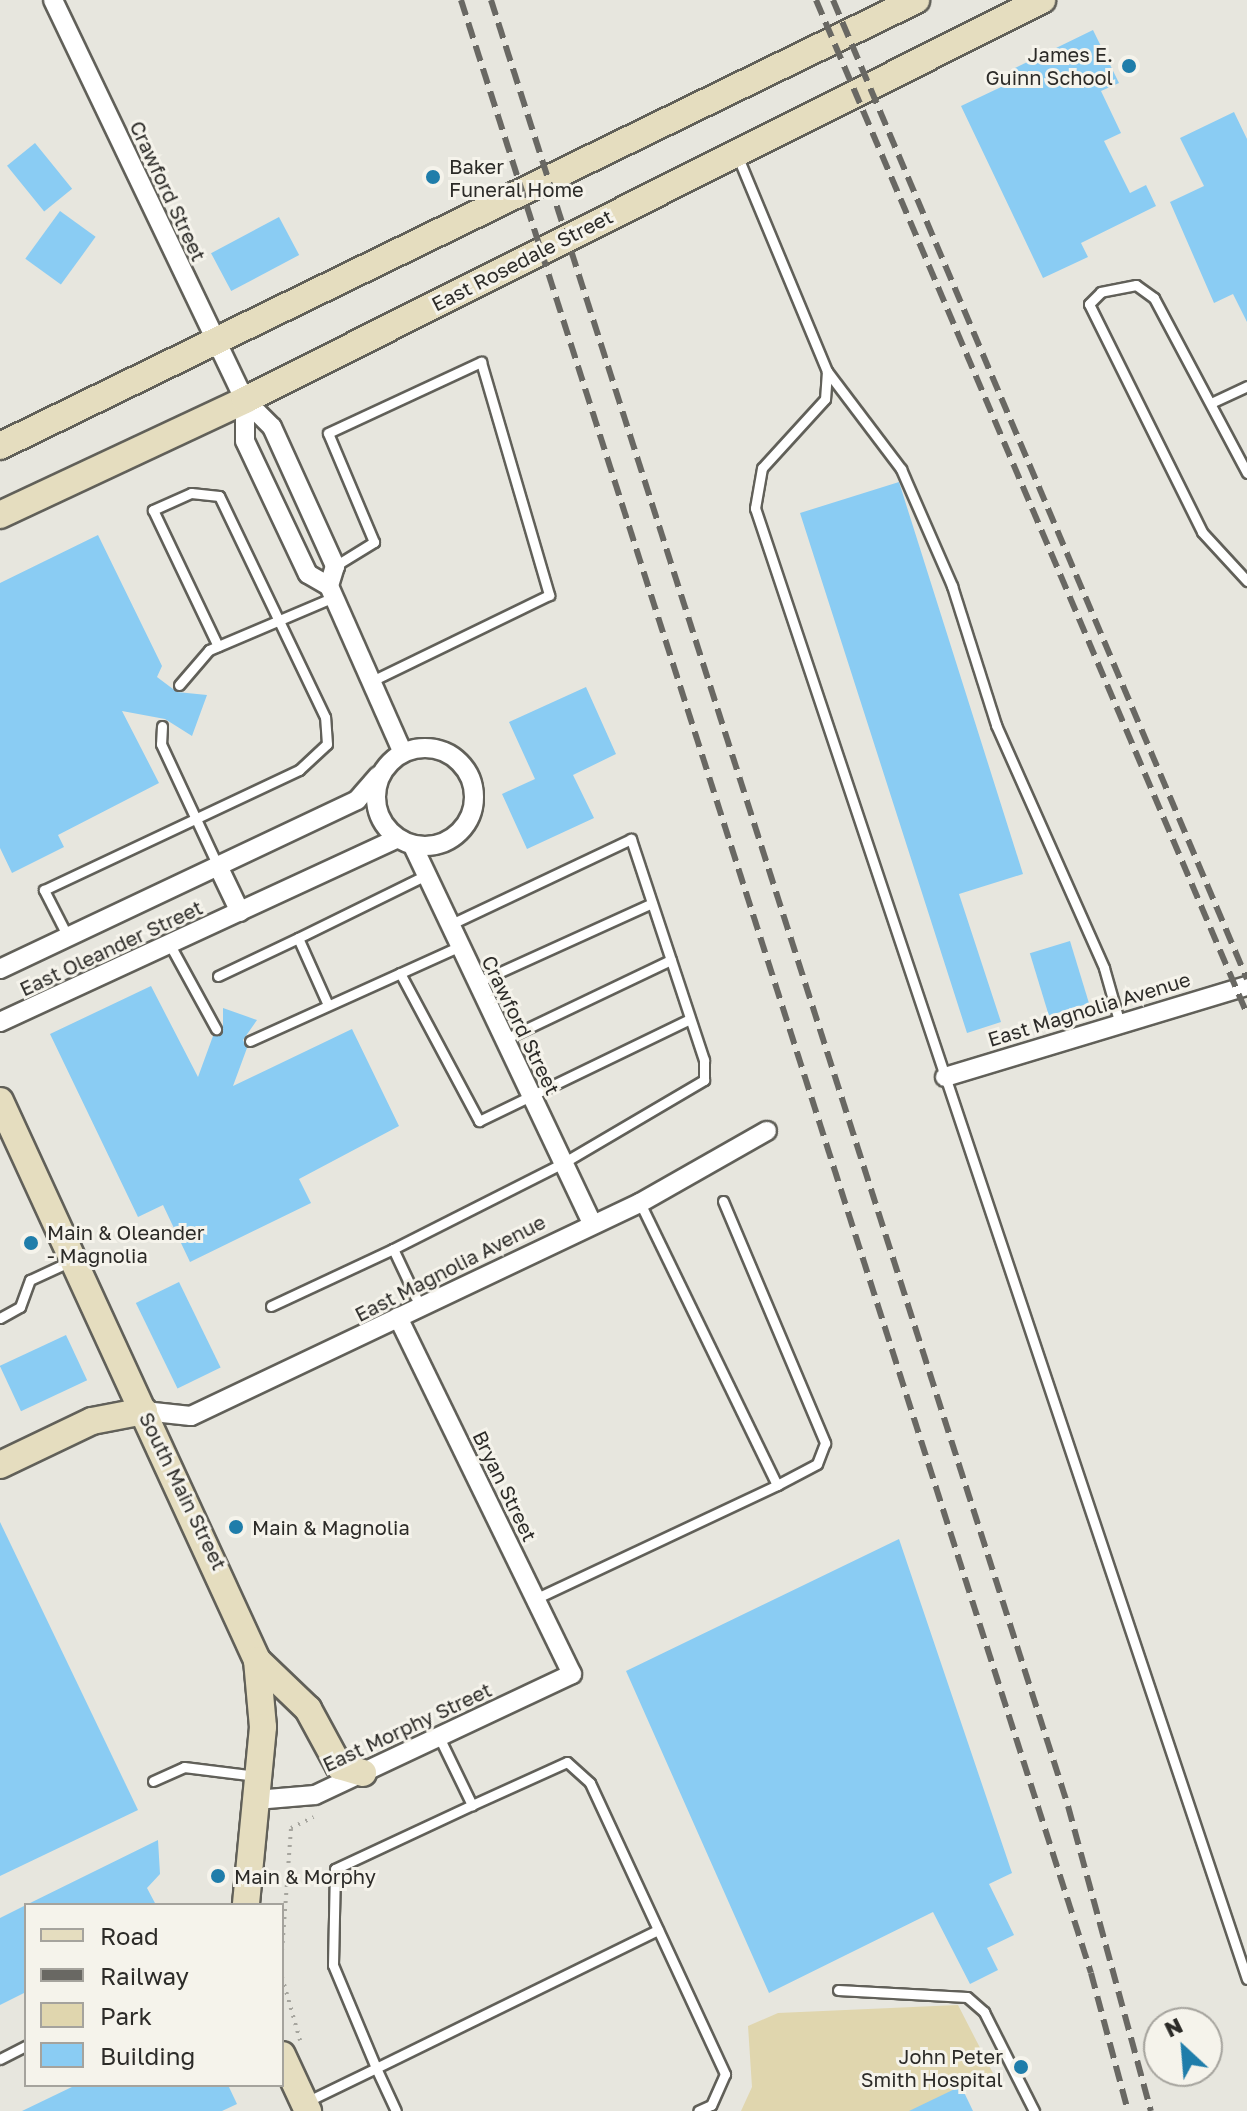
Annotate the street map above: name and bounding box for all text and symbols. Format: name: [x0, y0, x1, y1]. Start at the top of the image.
place label: James E. Guinn School: [985, 42, 1113, 89]
marker: James E. Guinn School: [1120, 57, 1138, 75]
street label: Crawford Street: [125, 117, 211, 265]
place label: Baker Funeral Home: [449, 154, 584, 201]
marker: Baker Funeral Home: [424, 168, 442, 186]
street label: East Rosedale Street: [427, 204, 617, 316]
street label: East Oleander Street: [16, 895, 206, 1001]
street label: Crawford Street: [477, 951, 565, 1099]
street label: East Magnolia Avenue: [985, 967, 1193, 1051]
street label: East Magnolia Avenue: [351, 1209, 549, 1327]
place label: Main & Oleander - Magnolia: [47, 1220, 204, 1267]
marker: Main & Oleander - Magnolia: [22, 1234, 40, 1252]
street label: South Main Street: [134, 1408, 232, 1574]
street label: Bryan Street: [468, 1427, 542, 1545]
place label: Main & Magnolia: [252, 1515, 410, 1539]
marker: Main & Magnolia: [227, 1518, 245, 1536]
street label: East Morphy Street: [319, 1677, 495, 1777]
place label: Main & Morphy: [234, 1864, 376, 1888]
marker: Main & Morphy: [209, 1867, 227, 1885]
legend: [24, 1903, 284, 2087]
text: Road: [100, 1921, 159, 1950]
text: Railway: [100, 1961, 189, 1990]
text: Park: [100, 2001, 152, 2030]
north arrow: [1143, 2007, 1223, 2087]
text: N: [1160, 2011, 1187, 2043]
text: Building: [100, 2041, 195, 2070]
place label: John Peter Smith Hospital: [861, 2044, 1003, 2091]
marker: John Peter Smith Hospital: [1010, 2056, 1032, 2078]

